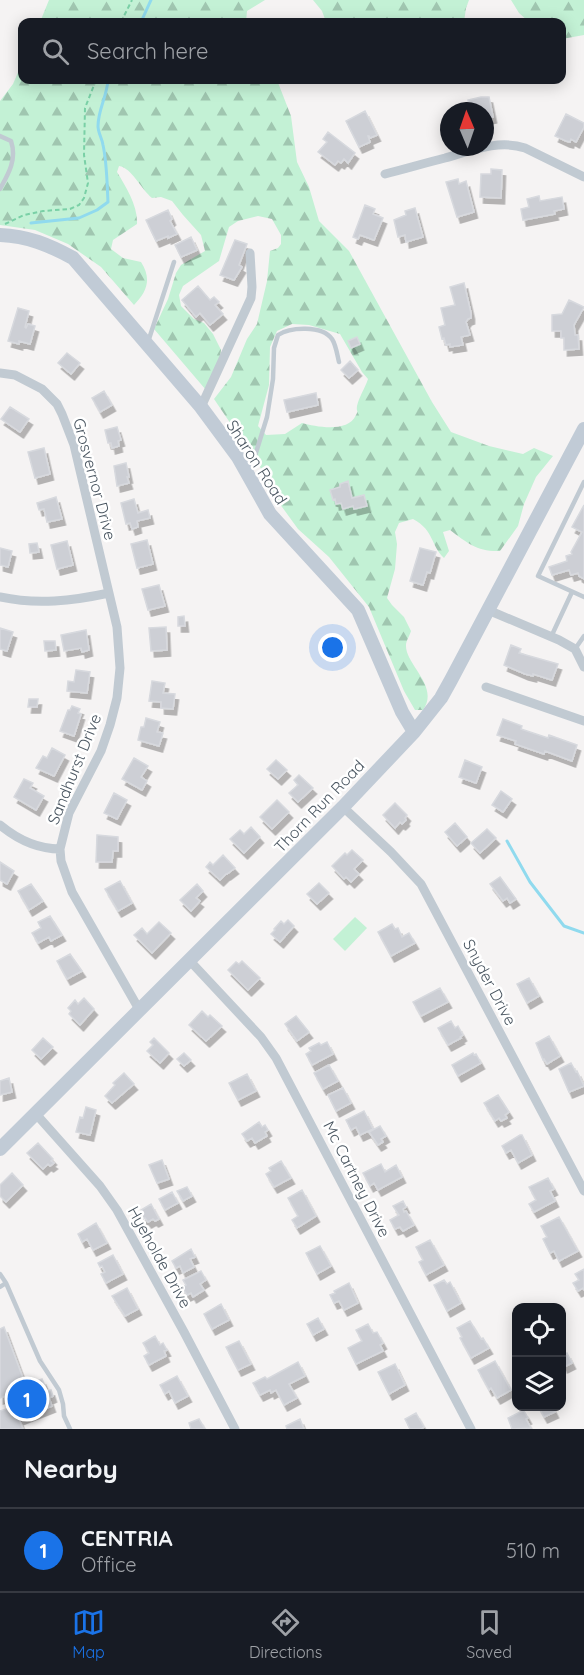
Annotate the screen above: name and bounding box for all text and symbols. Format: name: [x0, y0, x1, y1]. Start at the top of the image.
search box: [18, 18, 566, 84]
icon: search: [39, 35, 72, 68]
text: Search here: [87, 37, 208, 65]
north arrow: [440, 102, 494, 156]
street label: Grosvernor Drive: [69, 416, 121, 542]
street label: Sharon Road: [222, 416, 292, 508]
your location: [318, 633, 347, 662]
street label: Sandhurst Drive: [43, 711, 105, 827]
street label: Thorn Run Road: [270, 755, 368, 857]
street label: Snyder Drive: [459, 935, 521, 1029]
street label: Mc Cartney Drive: [319, 1118, 395, 1240]
street label: Hyeholde Drive: [124, 1203, 196, 1311]
map controls: [512, 1303, 566, 1411]
button: locate: [512, 1303, 566, 1357]
button: layers: [512, 1357, 566, 1411]
pin: 1: [8, 1376, 46, 1422]
text: Nearby: [24, 1452, 118, 1485]
text: CENTRIA: [81, 1524, 173, 1552]
text: 1: [40, 1538, 47, 1563]
text: 510 m: [506, 1538, 560, 1563]
text: Office: [81, 1552, 137, 1577]
tab: Map: [72, 1606, 105, 1662]
tab: Directions: [249, 1606, 322, 1662]
tab: Saved: [466, 1606, 512, 1662]

